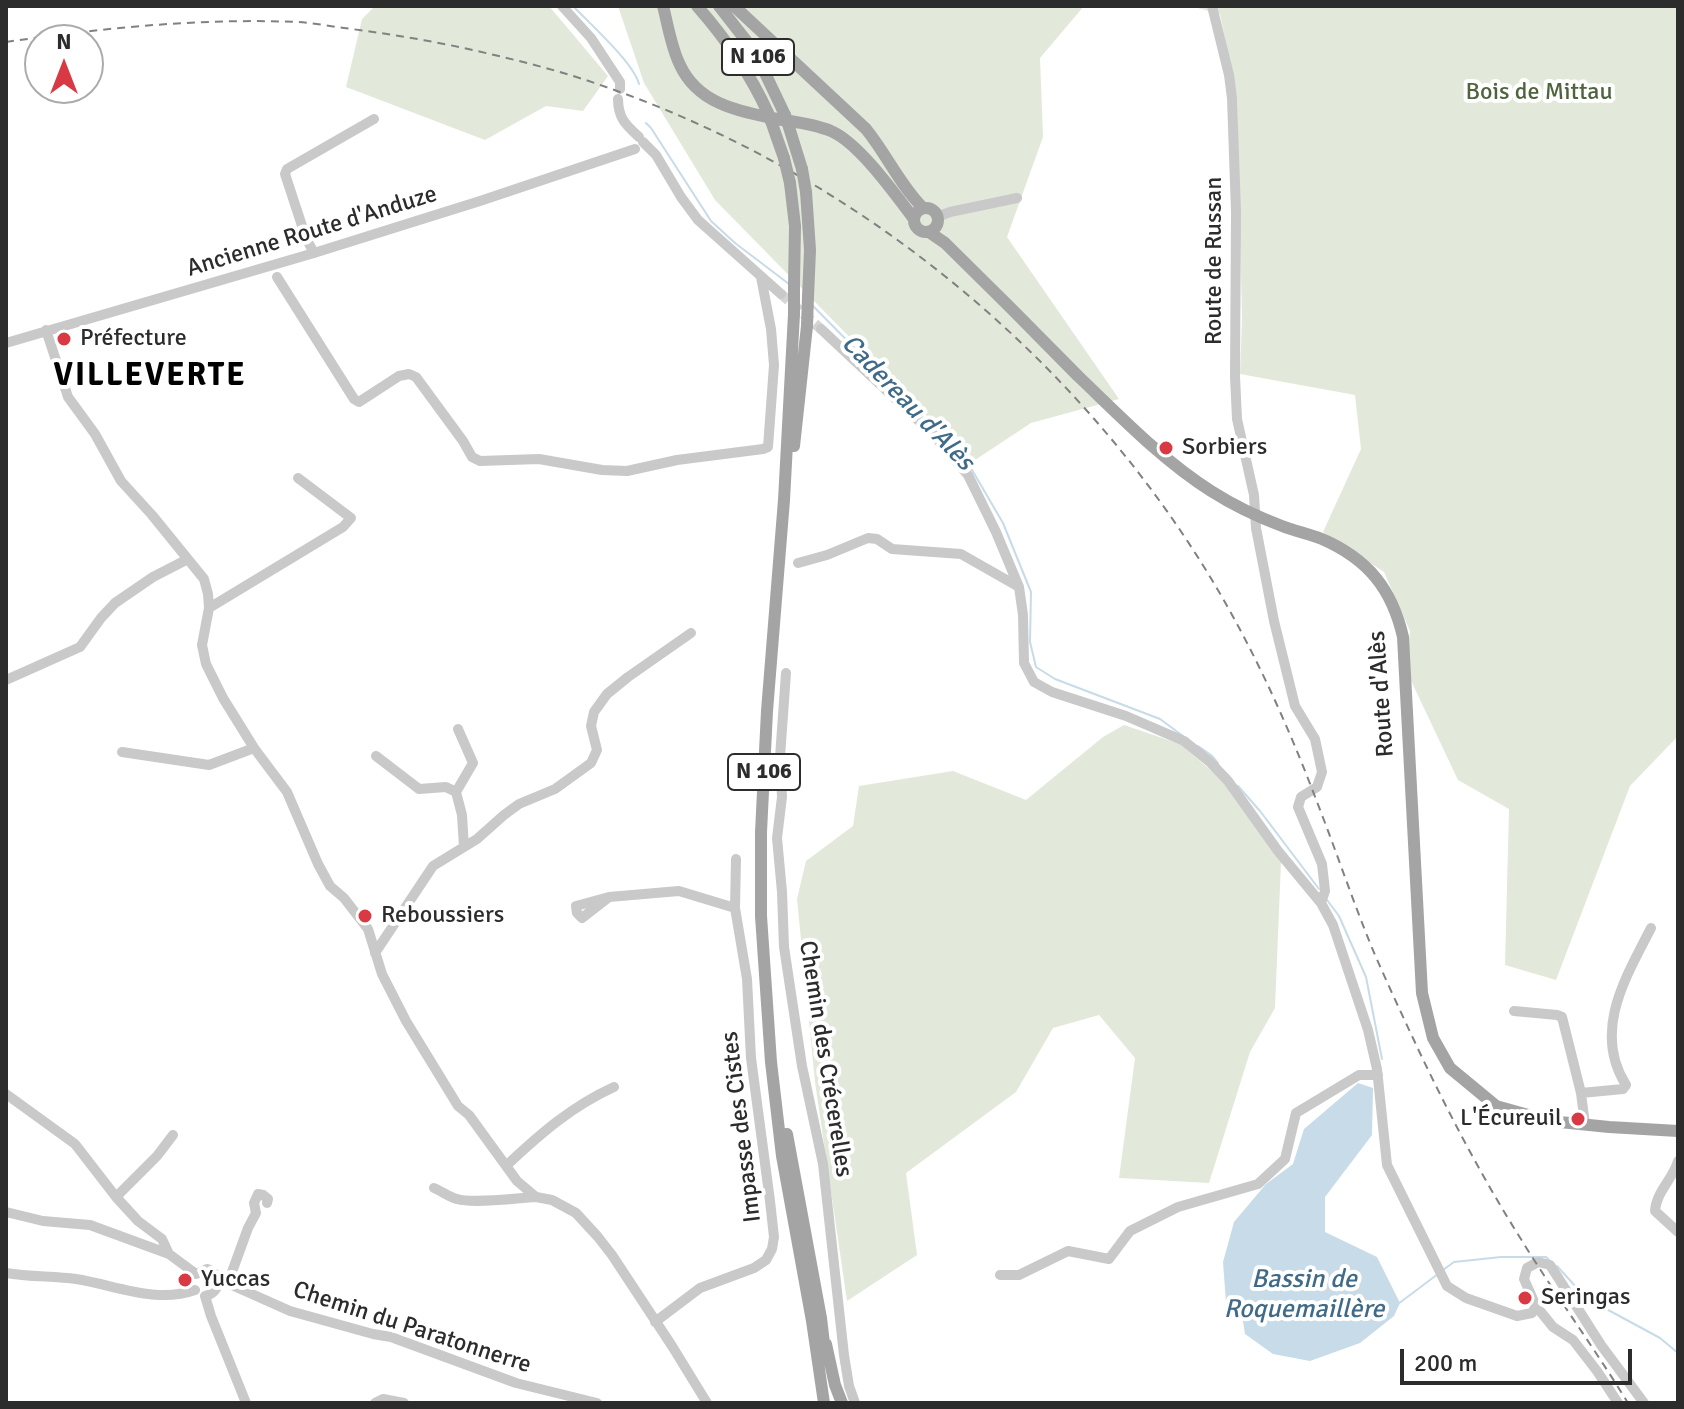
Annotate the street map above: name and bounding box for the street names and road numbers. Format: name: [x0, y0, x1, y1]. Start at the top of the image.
road number: N 106: [722, 39, 794, 75]
street label: Route de Russan: [1201, 177, 1229, 345]
street label: Ancienne Route d'Anduze: [183, 180, 441, 284]
street label: Route d'Alès: [1363, 630, 1401, 758]
road number: N 106: [728, 754, 800, 790]
street label: Chemin des Crécerelles: [792, 939, 858, 1179]
street label: Impasse des Cistes: [716, 1030, 768, 1224]
street label: Chemin du Paratonnerre: [289, 1276, 535, 1380]

